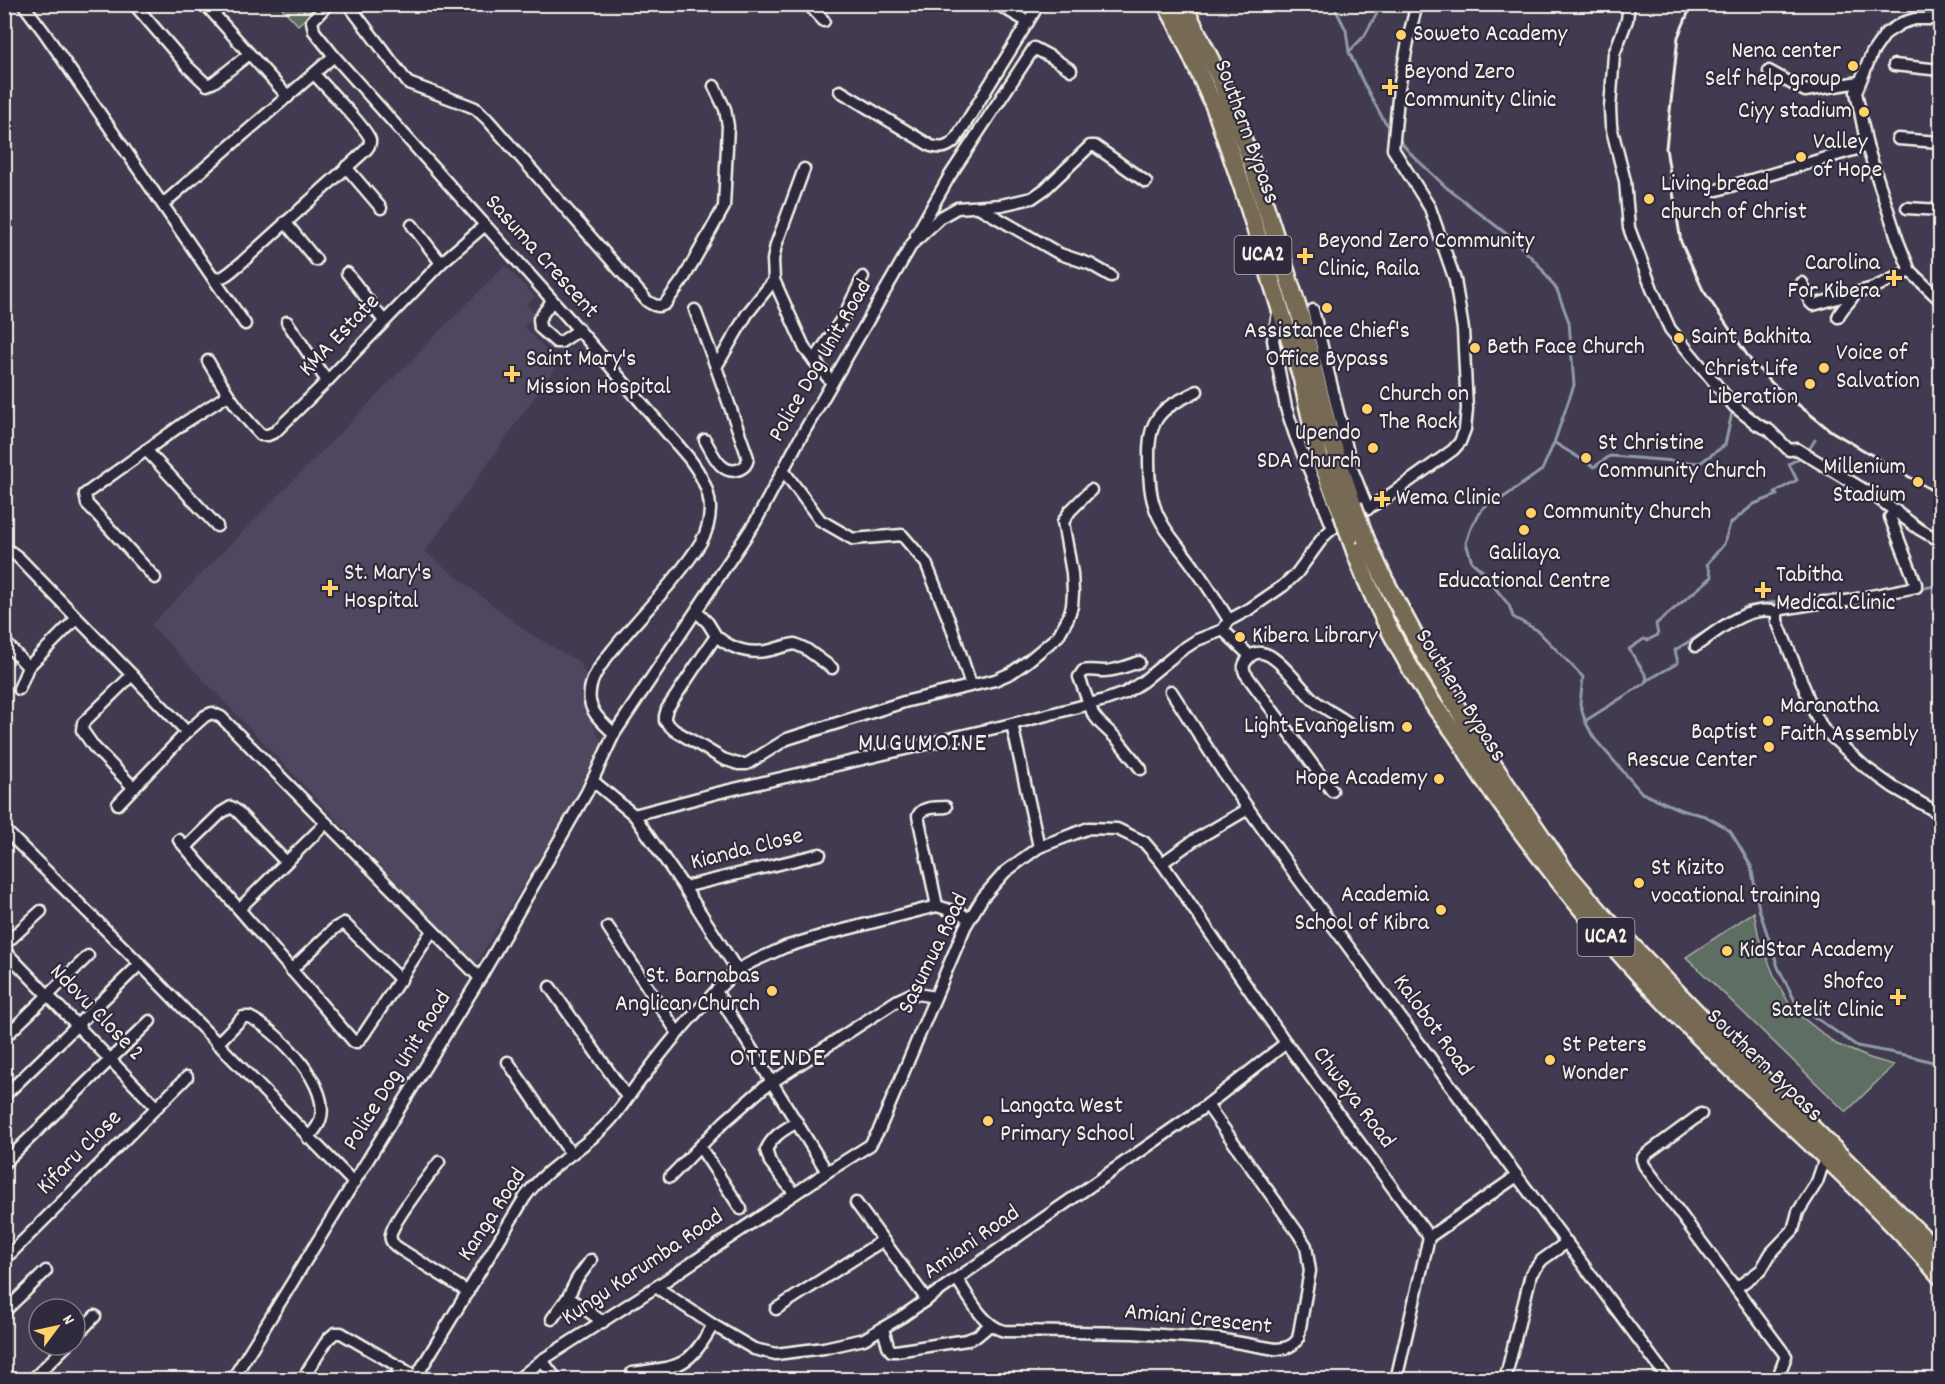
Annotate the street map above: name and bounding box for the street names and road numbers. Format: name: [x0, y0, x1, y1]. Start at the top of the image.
street label: Southern Bypass: [1204, 55, 1288, 209]
street label: Sasuma Crescent: [476, 187, 606, 327]
road number: UCA2: [1234, 236, 1292, 274]
street label: Police Dog Unit Road: [761, 273, 881, 449]
street label: KMA Estate: [292, 287, 388, 385]
street label: Southern Bypass: [1406, 623, 1514, 769]
street label: Kianda Close: [687, 820, 807, 880]
street label: Sasumua Road: [890, 888, 978, 1020]
road number: UCA2: [1578, 918, 1634, 956]
street label: Ndovu Close 2: [41, 956, 151, 1070]
street label: Kalobot Road: [1383, 968, 1481, 1084]
street label: Police Dog Unit Road: [335, 985, 461, 1157]
street label: Southern Bypass: [1698, 1001, 1830, 1131]
street label: Chweya Road: [1303, 1040, 1403, 1156]
street label: Kifaru Close: [29, 1102, 131, 1204]
street label: Kanga Road: [450, 1161, 536, 1269]
street label: Amiani Road: [917, 1197, 1027, 1289]
street label: Kungu Karumba Road: [555, 1201, 731, 1335]
street label: Amiani Crescent: [1123, 1295, 1273, 1345]

